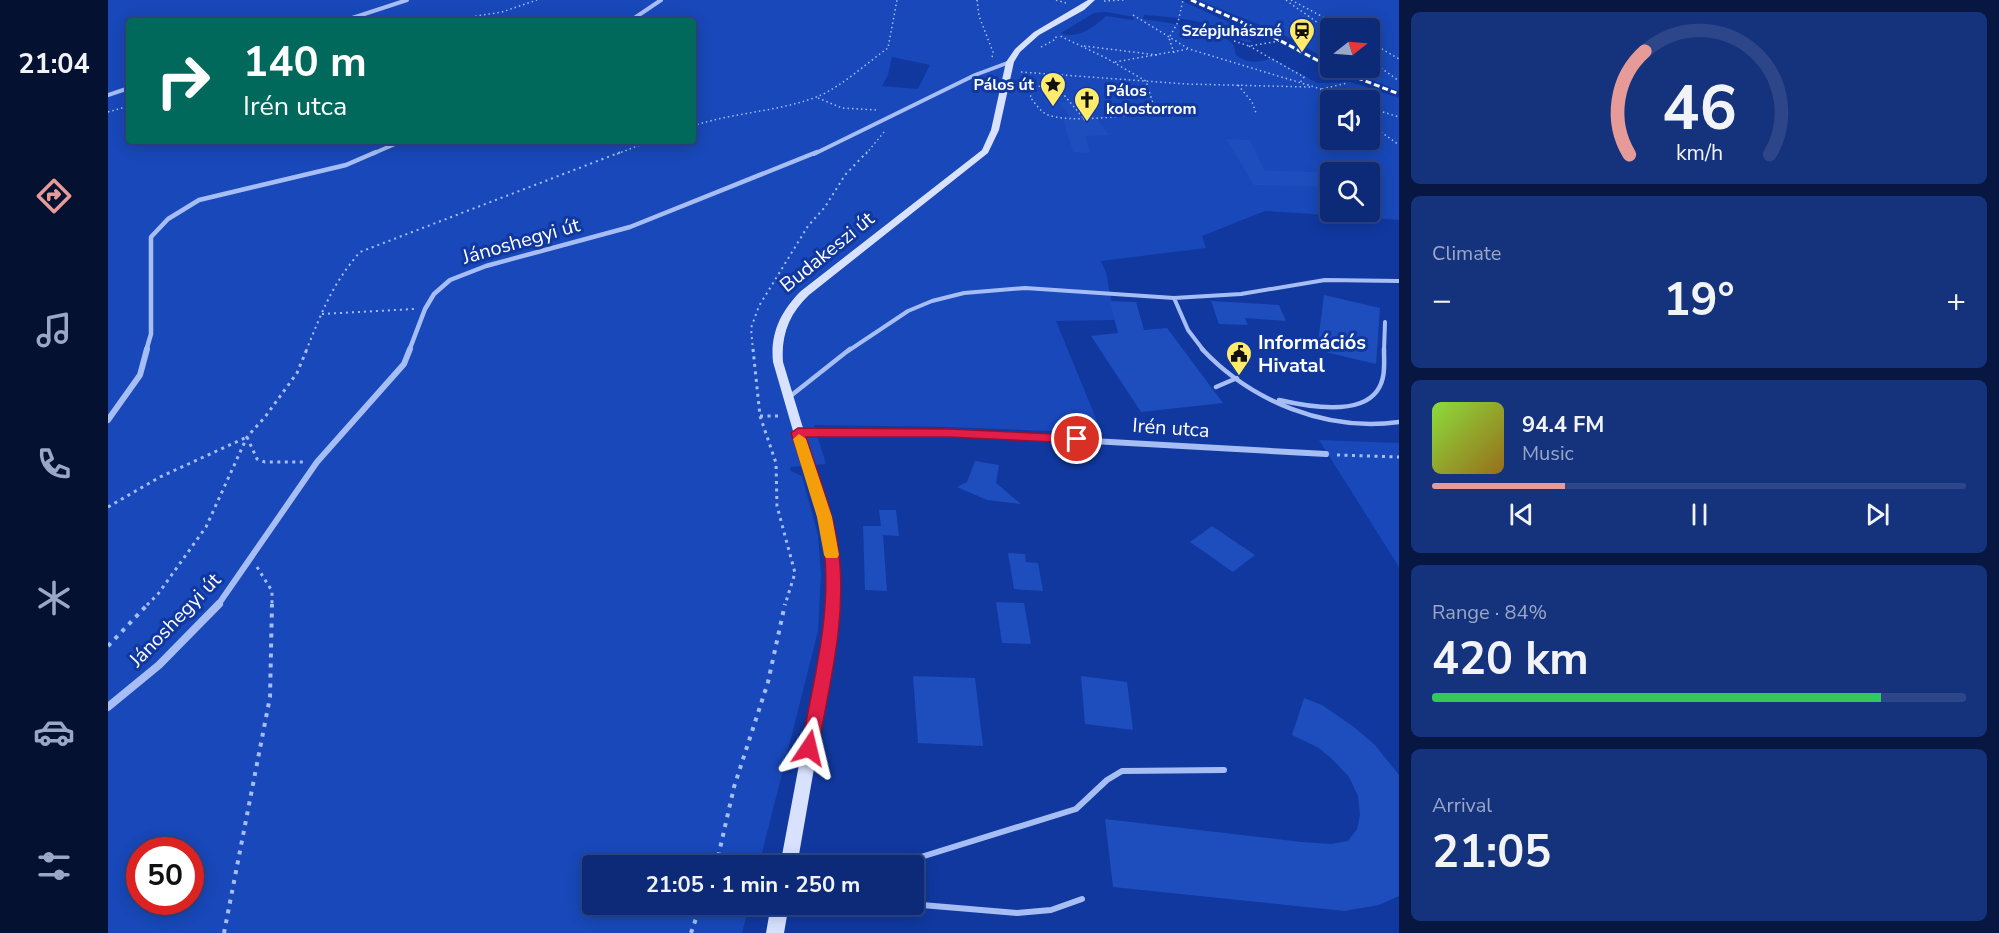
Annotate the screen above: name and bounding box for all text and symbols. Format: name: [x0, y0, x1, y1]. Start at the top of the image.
station icon: Szépjuhászné: [1287, 16, 1317, 54]
north arrow: [1320, 18, 1380, 78]
map controls: [1320, 18, 1380, 222]
place label: Szépjuhászné: [1181, 20, 1282, 42]
text: 140 m: [243, 34, 367, 91]
icon: right: [144, 42, 222, 120]
text: 21:04: [18, 46, 90, 83]
text: 46: [1662, 66, 1736, 151]
place icon: Pálos út: [1038, 70, 1068, 108]
place label: Pálos út: [973, 74, 1035, 96]
place label: Pálos kolostorrom: [1106, 80, 1197, 120]
church icon: Pálos kolostorrom: [1072, 85, 1102, 123]
text: Irén utca: [243, 88, 347, 125]
button: sound: [1320, 90, 1380, 150]
text: km/h: [1675, 138, 1723, 168]
button: search: [1320, 162, 1380, 222]
icon: directions: [33, 175, 75, 217]
street label: Budakeszi út: [774, 205, 881, 298]
street label: Jánoshegyi út: [458, 211, 584, 271]
text: Climate: [1432, 240, 1501, 267]
text: 19°: [1663, 270, 1735, 331]
text: −: [1432, 278, 1452, 323]
text: +: [1946, 278, 1966, 323]
icon: music: [33, 309, 75, 351]
place label: Információs Hivatal: [1258, 329, 1366, 379]
public building icon: Információs Hivatal: [1224, 339, 1254, 377]
text: 94.4 FM: [1522, 410, 1604, 440]
street label: Irén utca: [1132, 412, 1210, 444]
pin: [1051, 413, 1102, 464]
icon: arrive: [1060, 422, 1093, 455]
text: Music: [1522, 440, 1574, 467]
icon: phone: [33, 443, 75, 485]
icon: previous: [1505, 498, 1538, 531]
icon: pause: [1683, 498, 1716, 531]
icon: next: [1861, 498, 1894, 531]
street label: Jánoshegyi út: [123, 566, 227, 674]
icon: climate: [33, 577, 75, 619]
text: Range · 84%: [1432, 599, 1547, 626]
text: 420 km: [1432, 629, 1589, 690]
icon: car: [33, 711, 75, 753]
position arrow: [777, 716, 841, 780]
text: Arrival: [1432, 792, 1492, 819]
text: 21:05: [1432, 822, 1551, 883]
speed limit sign: 50: [126, 837, 204, 915]
icon: filters: [33, 845, 75, 887]
text: 21:05 · 1 min · 250 m: [646, 870, 860, 900]

